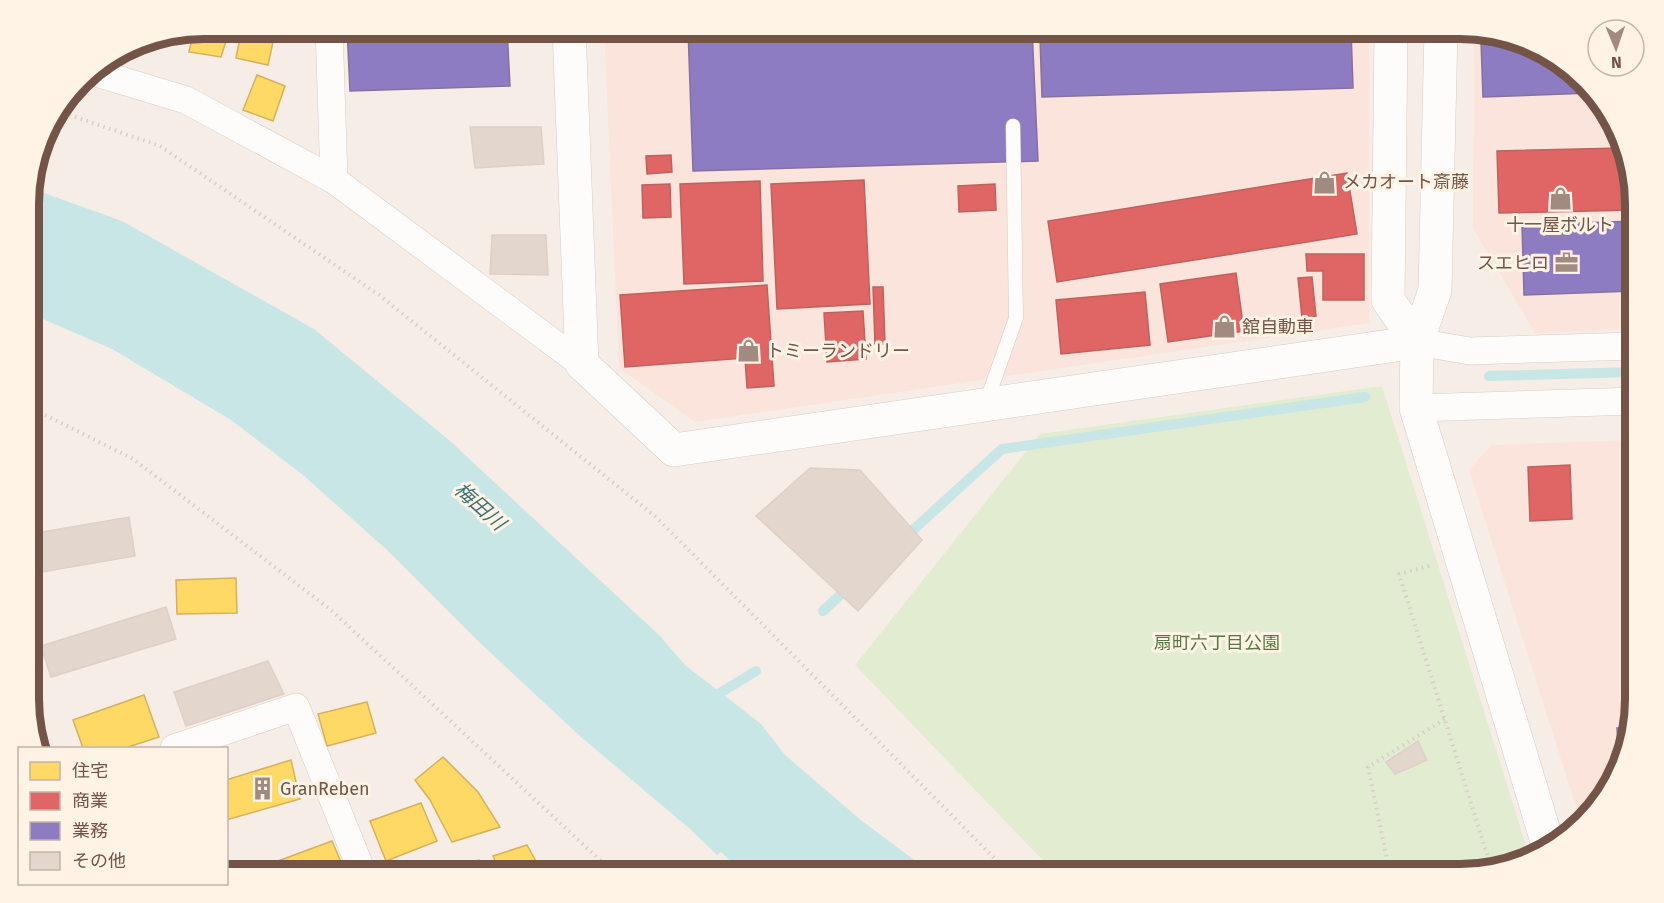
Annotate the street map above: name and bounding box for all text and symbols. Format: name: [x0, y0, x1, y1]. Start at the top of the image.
north arrow: [1586, 18, 1646, 78]
text: N: [1611, 53, 1622, 72]
shop icon: メカオート斎藤: [1312, 169, 1338, 195]
place label: メカオート斎藤: [1343, 171, 1469, 193]
shop icon: 十一屋ボルト: [1547, 186, 1573, 212]
place label: 十一屋ボルト: [1506, 214, 1614, 236]
office icon: スエヒロ: [1554, 250, 1580, 276]
place label: スエヒロ: [1477, 252, 1549, 274]
shop icon: 舘自動車: [1211, 314, 1237, 340]
place label: 舘自動車: [1242, 316, 1314, 338]
shop icon: トミーランドリー: [735, 338, 761, 364]
place label: トミーランドリー: [766, 340, 910, 362]
water label: 梅田川: [450, 477, 512, 536]
park label: 扇町六丁目公園: [1154, 632, 1280, 654]
legend: [18, 747, 228, 885]
text: 住宅: [72, 760, 108, 782]
building icon: GranReben: [249, 776, 275, 802]
place label: GranReben: [280, 778, 370, 800]
text: 商業: [72, 790, 108, 812]
text: 業務: [72, 820, 108, 842]
text: その他: [72, 850, 126, 872]

